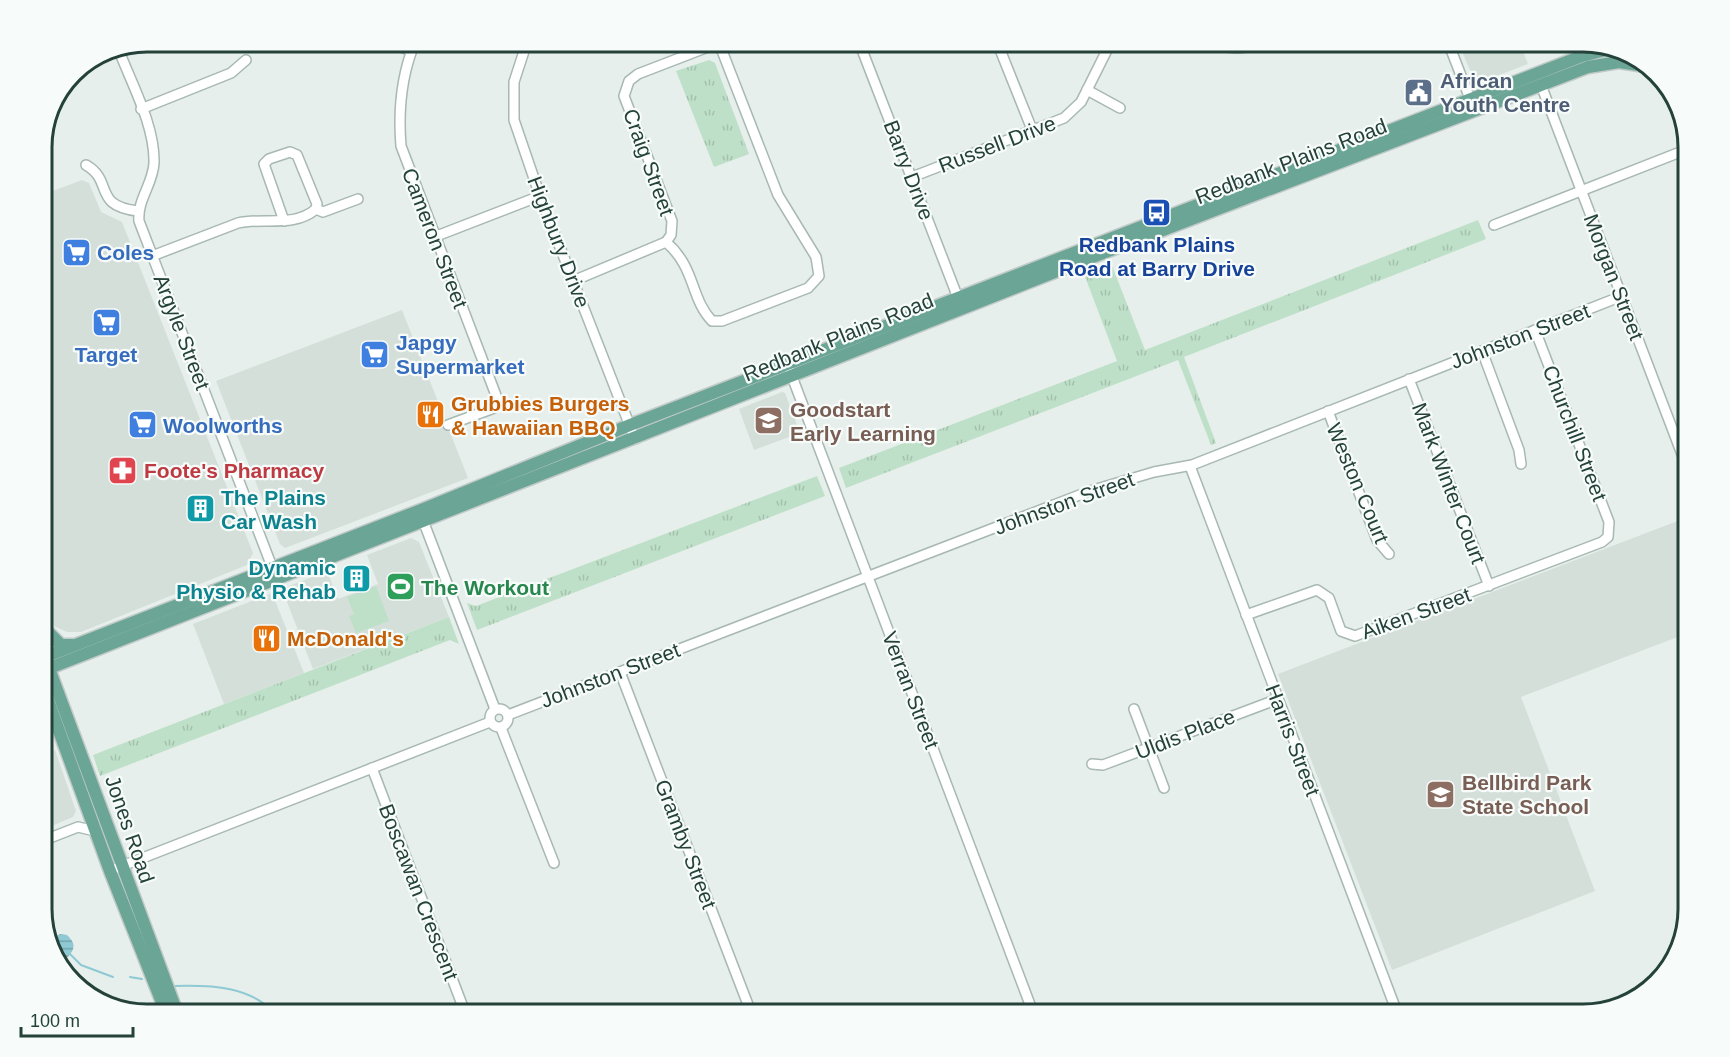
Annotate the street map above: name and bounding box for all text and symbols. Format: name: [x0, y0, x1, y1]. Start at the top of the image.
place label: African Youth Centre: [1440, 69, 1570, 116]
public building icon: African Youth Centre: [1403, 76, 1435, 108]
street label: Craig Street: [619, 105, 679, 219]
street label: Russell Drive: [935, 111, 1059, 177]
street label: Redbank Plains Road: [1192, 114, 1390, 208]
street label: Barry Drive: [879, 117, 939, 223]
street label: Cameron Street: [398, 165, 472, 311]
street label: Highbury Drive: [523, 173, 595, 311]
bus stop icon: Redbank Plains Road at Barry Drive: [1141, 197, 1173, 229]
street label: Morgan Street: [1579, 211, 1649, 343]
place label: Redbank Plains Road at Barry Drive: [1059, 233, 1255, 280]
supermarket icon: Coles: [60, 236, 92, 268]
place label: Coles: [97, 241, 154, 264]
street label: Argyle Street: [150, 271, 215, 393]
street label: Redbank Plains Road: [740, 288, 936, 386]
street label: Johnston Street: [1447, 299, 1593, 373]
supermarket icon: Target: [90, 307, 122, 339]
place label: Japgy Supermarket: [396, 331, 524, 378]
supermarket icon: Japgy Supermarket: [359, 338, 391, 370]
place label: Target: [75, 343, 137, 366]
street label: Churchill Street: [1539, 362, 1612, 504]
place label: Grubbies Burgers & Hawaiian BBQ: [451, 392, 630, 439]
place label: Goodstart Early Learning: [790, 398, 936, 445]
restaurant icon: Grubbies Burgers & Hawaiian BBQ: [414, 399, 446, 431]
street label: Mark Winter Court: [1408, 399, 1490, 567]
school or university icon: Goodstart Early Learning: [753, 405, 785, 437]
supermarket icon: Woolworths: [126, 409, 158, 441]
place label: Woolworths: [163, 414, 283, 437]
street label: Weston Court: [1322, 420, 1394, 547]
pharmacy icon: Foote's Pharmacy: [107, 454, 139, 486]
place label: Foote's Pharmacy: [144, 459, 324, 482]
street label: Johnston Street: [991, 467, 1137, 539]
place label: The Plains Car Wash: [221, 486, 326, 533]
building icon: The Plains Car Wash: [184, 493, 216, 525]
place label: Dynamic Physio & Rehab: [176, 556, 336, 603]
building icon: Dynamic Physio & Rehab: [341, 563, 373, 595]
sports icon: The Workout: [384, 571, 416, 603]
place label: The Workout: [421, 576, 549, 599]
street label: Aiken Street: [1358, 583, 1474, 643]
restaurant icon: McDonald's: [250, 622, 282, 654]
place label: McDonald's: [287, 627, 404, 650]
street label: Verran Street: [878, 628, 944, 752]
street label: Johnston Street: [537, 638, 683, 712]
street label: Harris Street: [1261, 681, 1325, 799]
street label: Uldis Place: [1132, 704, 1238, 764]
place label: Bellbird Park State School: [1462, 771, 1592, 818]
street label: Jones Road: [101, 772, 159, 886]
street label: Gramby Street: [651, 776, 721, 912]
school or university icon: Bellbird Park State School: [1425, 778, 1457, 810]
street label: Boscawan Crescent: [375, 801, 463, 983]
scale bar: [21, 1000, 134, 1038]
text: 100 m: [30, 1011, 80, 1031]

